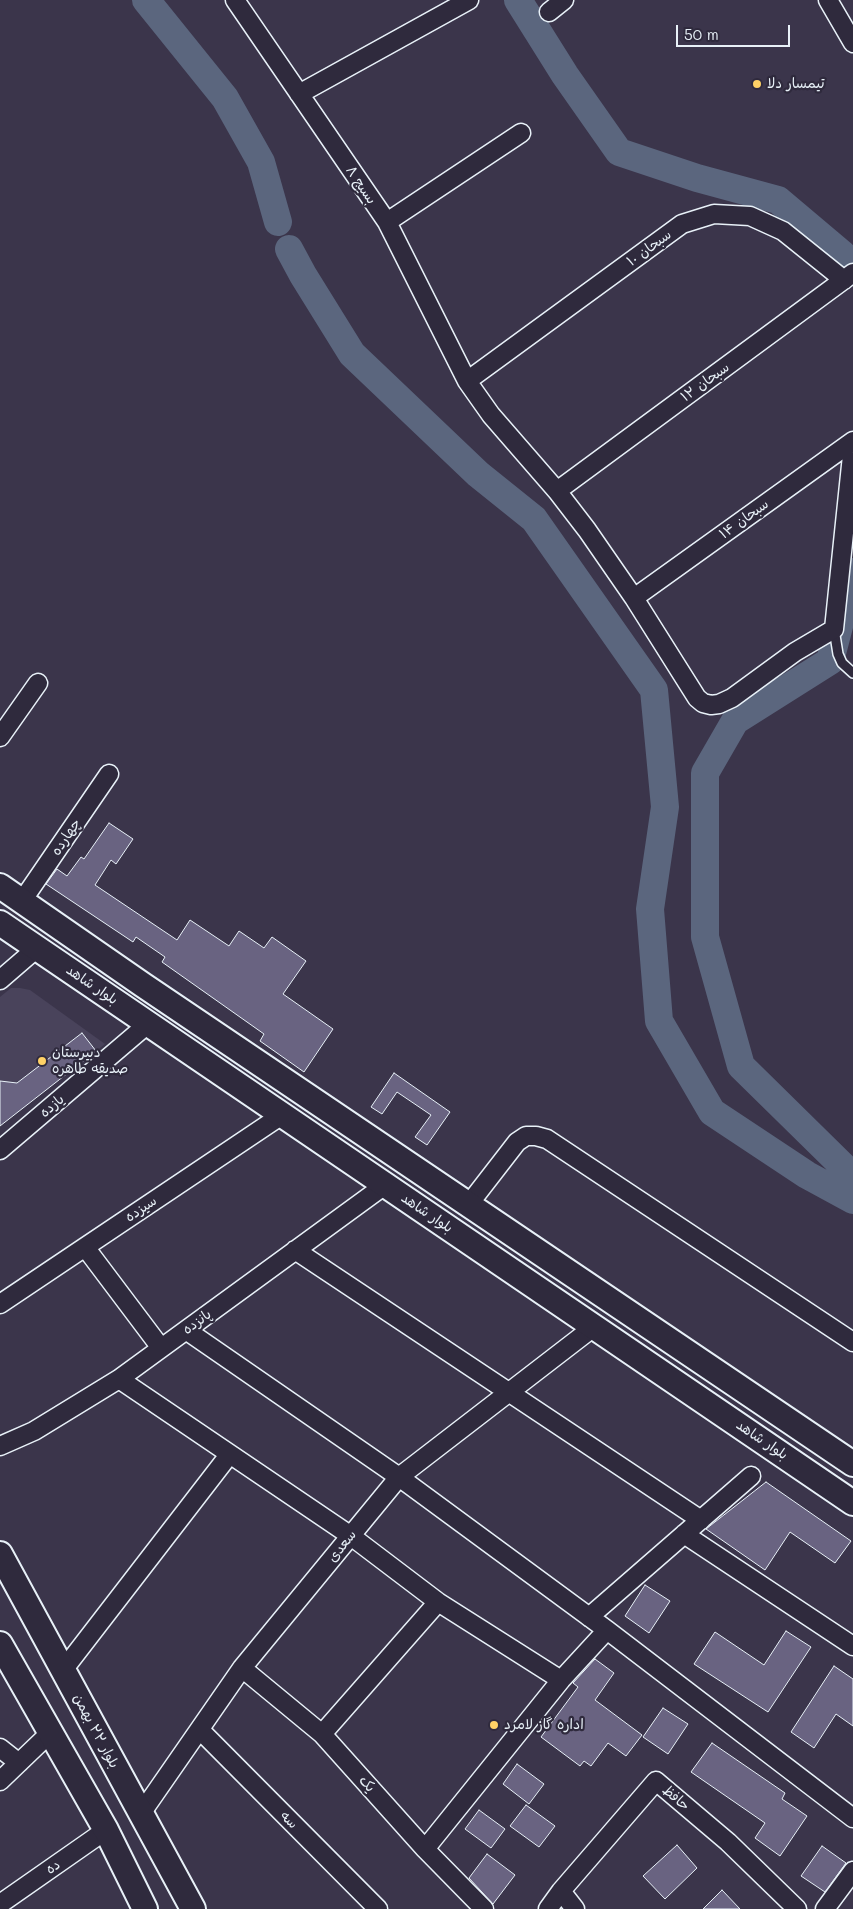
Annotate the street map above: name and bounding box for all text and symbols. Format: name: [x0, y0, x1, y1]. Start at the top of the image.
scale bar: [678, 15, 792, 47]
text: 50 m: [684, 24, 719, 44]
place label: تیمسار دلا: [767, 76, 825, 92]
marker: تیمسار دلا: [751, 78, 763, 90]
street label: بسیج ۸: [342, 163, 380, 207]
street label: سبحان ۱۰: [623, 226, 675, 270]
street label: سبحان ۱۲: [677, 359, 733, 405]
street label: سبحان ۱۴: [716, 495, 772, 543]
street label: چهارده: [48, 815, 84, 859]
street label: بلوار شاهد: [63, 962, 121, 1008]
place label: دبیرستان صدیقه طاهره: [52, 1045, 128, 1078]
marker: دبیرستان صدیقه طاهره: [36, 1055, 48, 1067]
street label: یازده: [36, 1091, 68, 1121]
street label: بلوار شاهد: [398, 1190, 456, 1236]
street label: سیزده: [122, 1192, 160, 1226]
street label: پانزده: [179, 1306, 215, 1338]
street label: بلوار شاهد: [733, 1417, 791, 1463]
street label: سعدی: [324, 1527, 360, 1565]
street label: بلوار ۲۲ بهمن: [69, 1691, 123, 1771]
place label: اداره گاز لامرد: [504, 1717, 584, 1733]
marker: اداره گاز لامرد: [488, 1719, 500, 1731]
street label: یک: [355, 1772, 379, 1796]
street label: حافظ: [659, 1782, 693, 1814]
street label: سه: [277, 1808, 301, 1832]
street label: ده: [43, 1856, 63, 1878]

